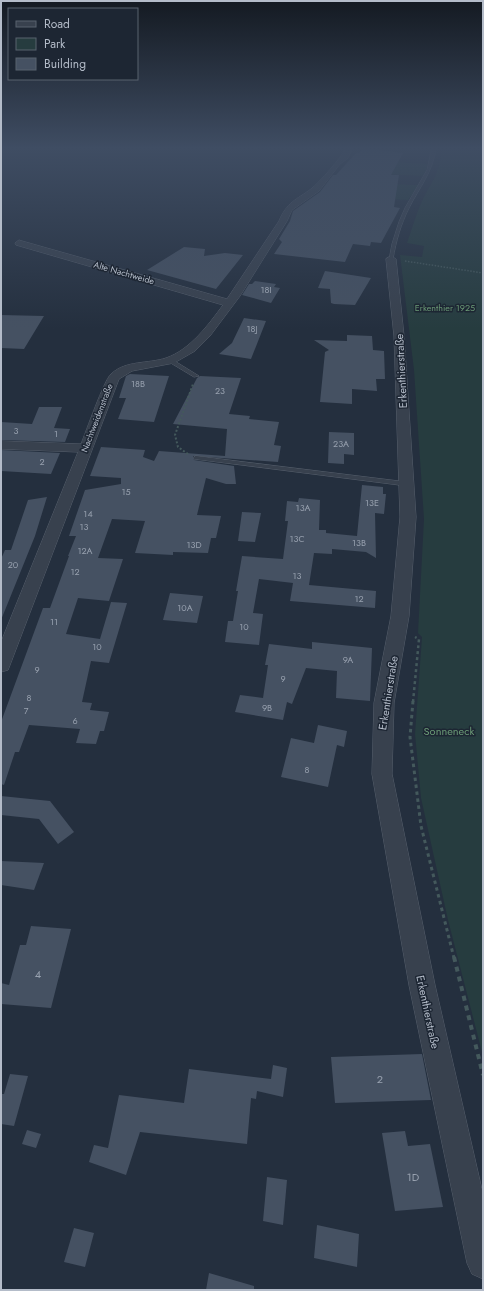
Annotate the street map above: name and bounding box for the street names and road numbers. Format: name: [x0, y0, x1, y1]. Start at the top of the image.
street label: Alte Nachtweide: [92, 258, 156, 288]
street label: Erkenthierstraße: [391, 333, 411, 409]
street label: Nachtweidenstraße: [77, 381, 116, 454]
street label: Erkenthierstraße: [374, 655, 402, 731]
street label: Erkenthierstraße: [412, 974, 444, 1051]

